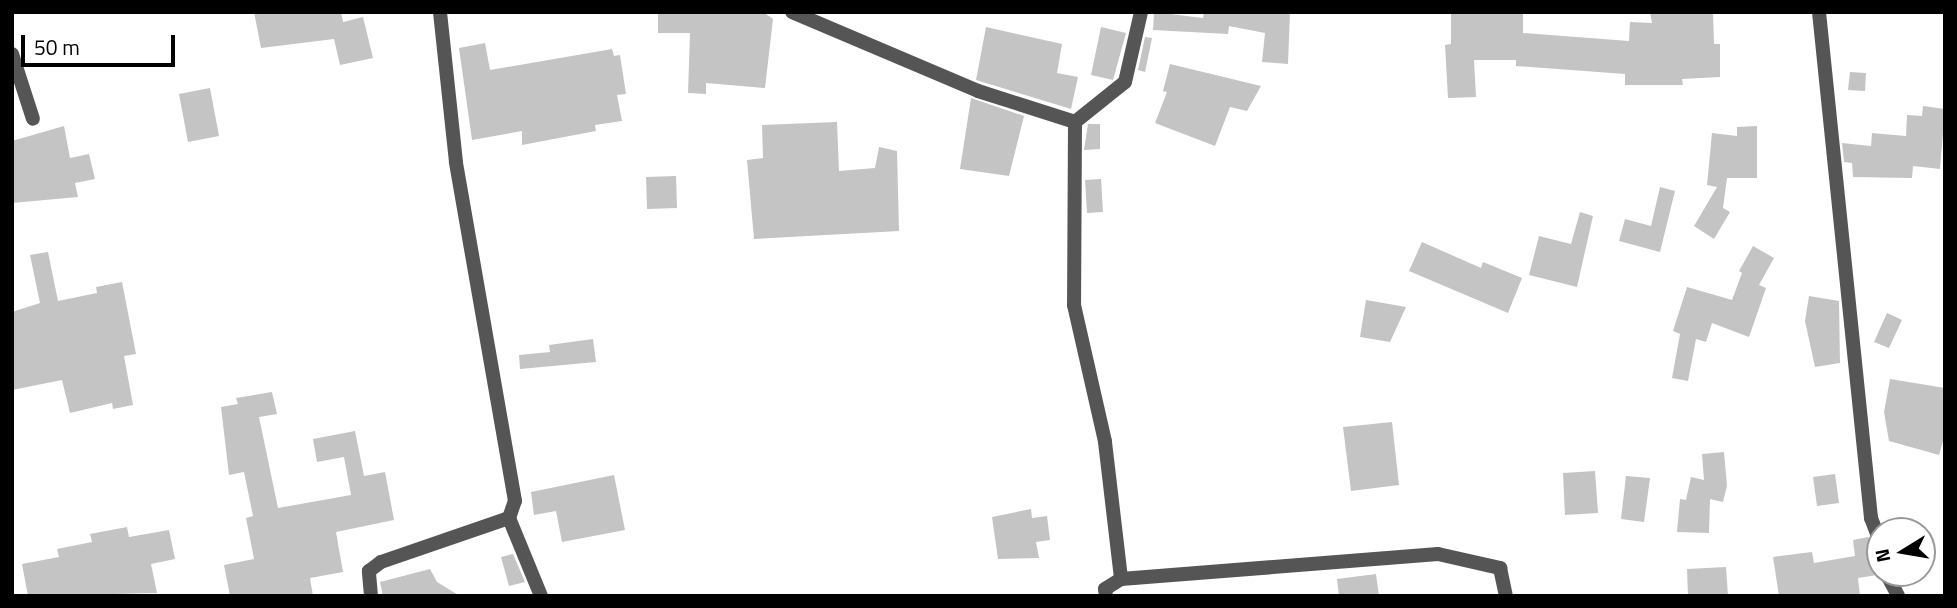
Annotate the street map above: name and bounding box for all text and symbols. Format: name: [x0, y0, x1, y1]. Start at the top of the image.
scale bar: [24, 21, 178, 65]
text: 50 m: [34, 31, 80, 63]
north arrow: [1866, 517, 1936, 587]
text: N: [1866, 546, 1897, 565]

